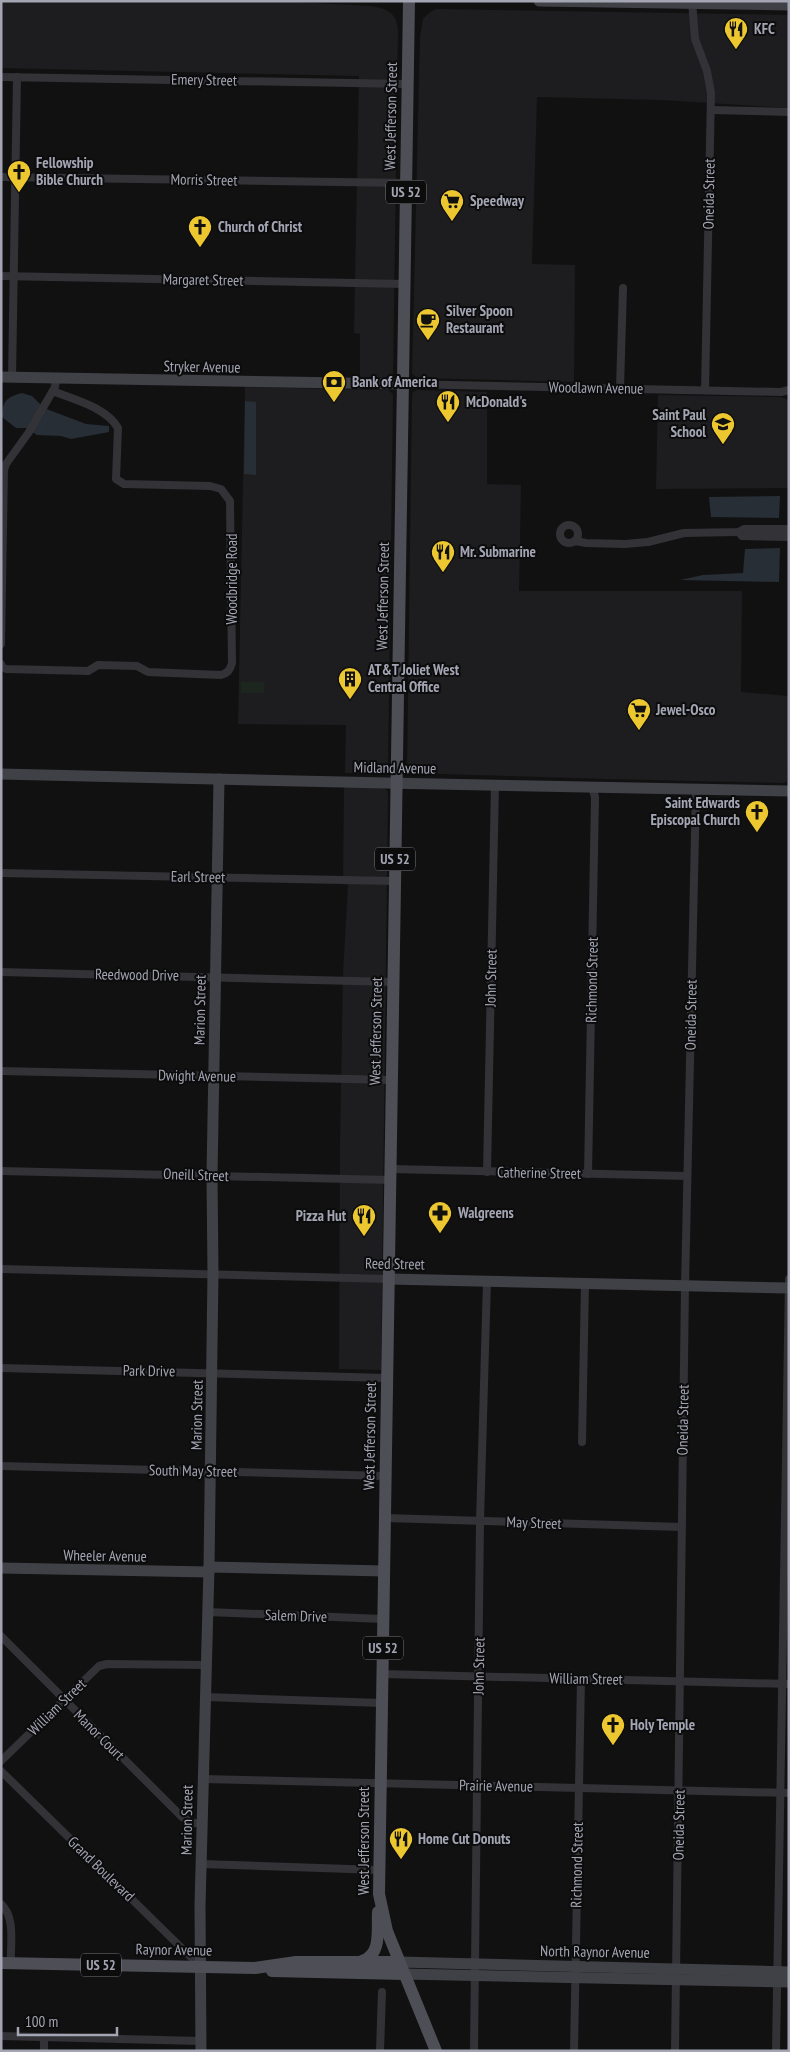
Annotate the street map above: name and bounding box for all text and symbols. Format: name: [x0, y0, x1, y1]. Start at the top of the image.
restaurant icon: KFC: [723, 16, 749, 50]
place label: KFC: [754, 19, 775, 38]
street label: West Jefferson Street: [380, 62, 401, 170]
street label: Emery Street: [171, 69, 237, 90]
place label: Fellowship Bible Church: [36, 153, 103, 189]
street label: Oneida Street: [698, 158, 719, 230]
church icon: Fellowship Bible Church: [6, 159, 32, 193]
street label: Morris Street: [170, 169, 238, 190]
road number: US 52: [386, 180, 426, 203]
supermarket icon: Speedway: [439, 188, 465, 222]
place label: Speedway: [470, 191, 525, 210]
church icon: Church of Christ: [187, 214, 213, 248]
place label: Church of Christ: [218, 217, 303, 236]
street label: Margaret Street: [162, 269, 244, 290]
place label: Silver Spoon Restaurant: [446, 301, 513, 337]
cafe icon: Silver Spoon Restaurant: [415, 307, 441, 341]
street label: Stryker Avenue: [163, 356, 241, 377]
bank icon: Bank of America: [321, 369, 347, 403]
place label: Bank of America: [352, 372, 437, 391]
street label: Woodlawn Avenue: [549, 377, 643, 398]
restaurant icon: McDonald's: [435, 389, 461, 423]
place label: McDonald's: [466, 392, 527, 411]
place label: Saint Paul School: [652, 405, 706, 441]
school or university icon: Saint Paul School: [710, 411, 736, 445]
street label: Woodbridge Road: [222, 534, 241, 624]
restaurant icon: Mr. Submarine: [430, 539, 456, 573]
street label: West Jefferson Street: [372, 542, 393, 650]
place label: Mr. Submarine: [460, 542, 536, 561]
place label: AT&T Joliet West Central Office: [367, 660, 460, 696]
building icon: AT&T Joliet West Central Office: [337, 666, 363, 700]
supermarket icon: Jewel-Osco: [626, 697, 652, 731]
place label: Jewel-Osco: [655, 700, 716, 719]
street label: Midland Avenue: [354, 757, 436, 778]
place label: Saint Edwards Episcopal Church: [650, 793, 740, 829]
church icon: Saint Edwards Episcopal Church: [744, 799, 770, 833]
road number: US 52: [375, 848, 415, 871]
street label: Earl Street: [171, 867, 225, 886]
street label: Richmond Street: [581, 937, 602, 1023]
street label: John Street: [480, 949, 501, 1008]
street label: Reedwood Drive: [95, 964, 179, 985]
street label: Marion Street: [189, 975, 210, 1045]
street label: West Jefferson Street: [365, 977, 386, 1085]
street label: Oneida Street: [680, 979, 701, 1051]
street label: Dwight Avenue: [158, 1065, 236, 1086]
street label: Catherine Street: [497, 1162, 581, 1183]
street label: Oneill Street: [163, 1164, 229, 1185]
pharmacy icon: Walgreens: [427, 1200, 453, 1234]
restaurant icon: Pizza Hut: [351, 1203, 377, 1237]
place label: Walgreens: [457, 1203, 514, 1222]
place label: Pizza Hut: [296, 1206, 347, 1225]
street label: Reed Street: [365, 1253, 425, 1274]
street label: Park Drive: [123, 1361, 175, 1380]
street label: Marion Street: [186, 1380, 207, 1450]
street label: West Jefferson Street: [359, 1382, 380, 1490]
street label: Oneida Street: [672, 1384, 693, 1456]
street label: South May Street: [149, 1460, 237, 1481]
street label: May Street: [506, 1512, 562, 1533]
street label: Wheeler Avenue: [63, 1545, 147, 1566]
street label: Salem Drive: [265, 1605, 327, 1626]
road number: US 52: [363, 1636, 403, 1660]
street label: John Street: [468, 1637, 489, 1696]
street label: William Street: [549, 1668, 623, 1689]
street label: William Street: [24, 1674, 90, 1739]
street label: Manor Court: [70, 1705, 129, 1764]
church icon: Holy Temple: [600, 1712, 626, 1746]
place label: Holy Temple: [630, 1715, 695, 1734]
street label: Prairie Avenue: [459, 1775, 533, 1796]
street label: Marion Street: [176, 1785, 197, 1855]
street label: West Jefferson Street: [354, 1787, 373, 1895]
street label: Oneida Street: [668, 1789, 689, 1861]
street label: Richmond Street: [566, 1822, 587, 1908]
restaurant icon: Home Cut Donuts: [388, 1826, 414, 1860]
place label: Home Cut Donuts: [418, 1829, 511, 1848]
street label: Grand Boulevard: [64, 1832, 139, 1905]
street label: Raynor Avenue: [135, 1939, 213, 1960]
street label: North Raynor Avenue: [540, 1941, 650, 1962]
road number: US 52: [81, 1954, 121, 1976]
scale bar: [18, 2004, 116, 2036]
text: 100 m: [25, 2012, 58, 2031]

